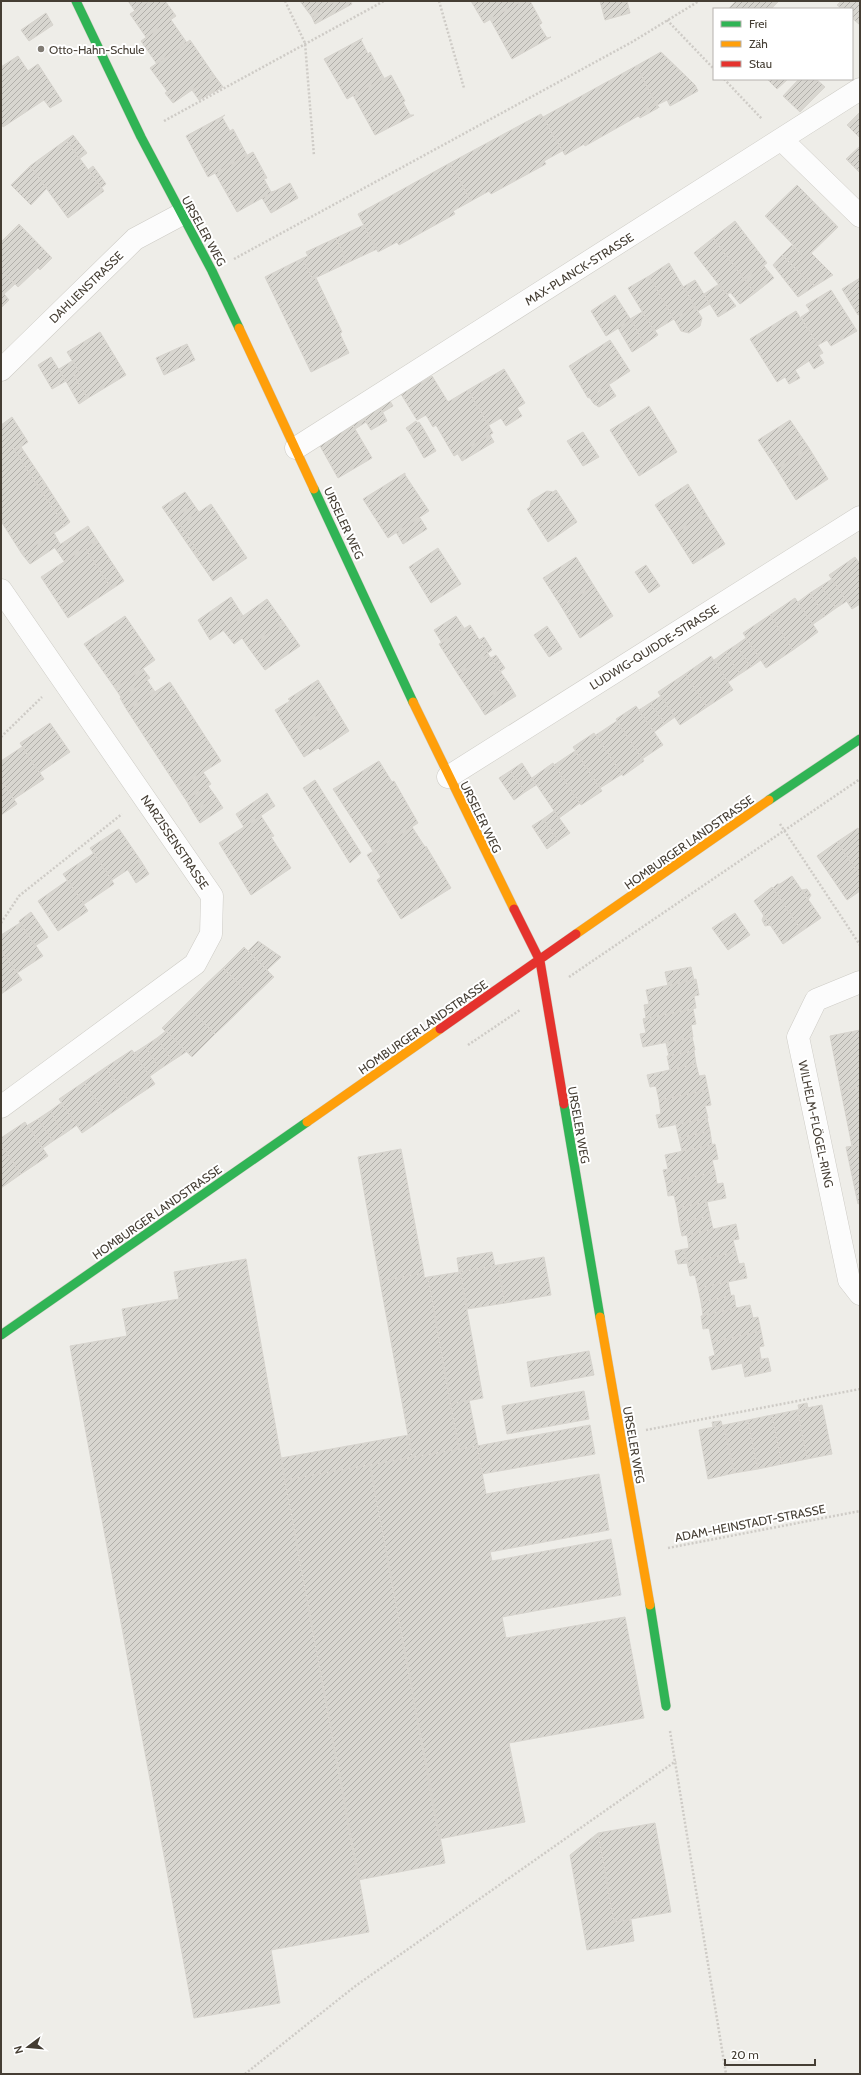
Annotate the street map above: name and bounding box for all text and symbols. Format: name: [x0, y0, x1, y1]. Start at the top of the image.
legend: [713, 8, 853, 80]
text: Frei: [749, 16, 767, 31]
text: Zäh: [749, 36, 768, 51]
place label: Otto-Hahn-Schule: [49, 42, 144, 57]
marker: Otto-Hahn-Schule: [36, 44, 46, 54]
text: Stau: [749, 56, 772, 71]
street label: URSELER WEG: [179, 193, 229, 269]
street label: MAX-PLANCK-STRASSE: [522, 229, 637, 309]
street label: DAHLIENSTRASSE: [46, 248, 126, 326]
street label: URSELER WEG: [321, 484, 367, 562]
street label: LUDWIG-QUIDDE-STRASSE: [587, 601, 722, 693]
street label: URSELER WEG: [457, 779, 505, 855]
street label: HOMBURGER LANDSTRASSE: [621, 791, 757, 892]
street label: NARZISSENSTRASSE: [138, 792, 212, 892]
street label: HOMBURGER LANDSTRASSE: [355, 976, 491, 1077]
street label: WILHELM-FLÖGEL-RING: [795, 1059, 837, 1189]
street label: URSELER WEG: [565, 1085, 593, 1165]
street label: HOMBURGER LANDSTRASSE: [89, 1161, 225, 1262]
street label: URSELER WEG: [620, 1405, 648, 1485]
street label: ADAM-HEINSTADT-STRASSE: [674, 1501, 827, 1545]
north arrow: [8, 2027, 48, 2067]
scale bar: [725, 2041, 815, 2067]
text: N: [11, 2044, 26, 2055]
text: 20 m: [731, 2047, 759, 2062]

